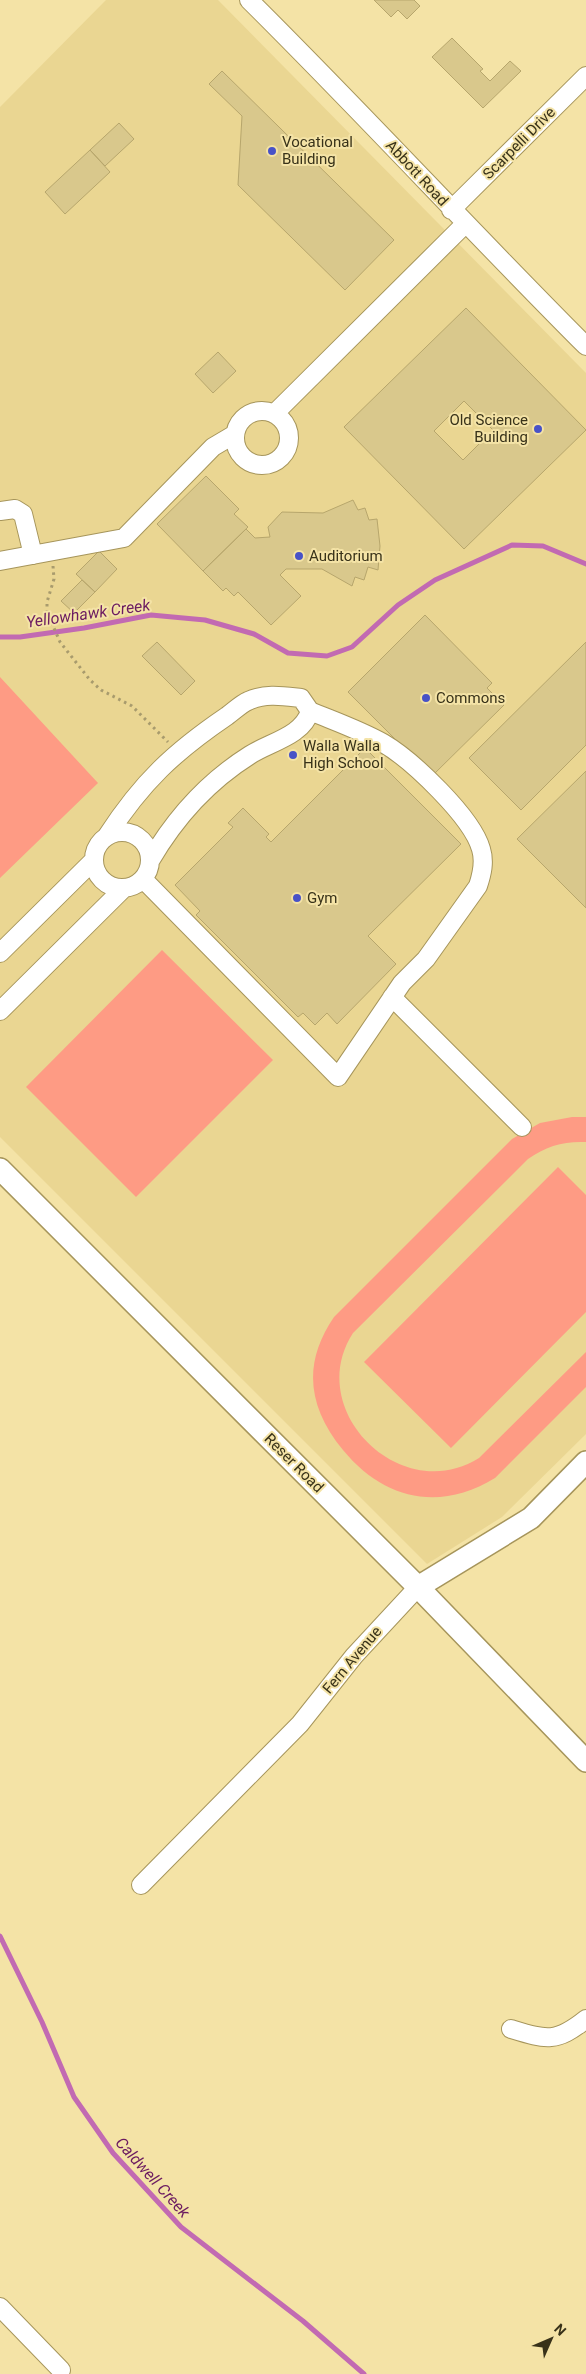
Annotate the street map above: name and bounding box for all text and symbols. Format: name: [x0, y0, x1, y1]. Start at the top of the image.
street label: Scarpelli Drive: [479, 103, 559, 183]
place label: Vocational Building: [282, 133, 353, 168]
street label: Abbott Road: [382, 136, 452, 210]
marker: Vocational Building: [266, 145, 278, 157]
place label: Old Science Building: [449, 411, 528, 446]
marker: Old Science Building: [532, 423, 544, 435]
place label: Auditorium: [309, 547, 383, 565]
marker: Auditorium: [293, 550, 305, 562]
water label: Yellowhawk Creek: [25, 595, 152, 632]
place label: Commons: [436, 689, 505, 707]
marker: Commons: [420, 692, 432, 704]
place label: Walla Walla High School: [303, 737, 384, 772]
marker: Walla Walla High School: [287, 749, 299, 761]
place label: Gym: [307, 889, 337, 907]
marker: Gym: [291, 892, 303, 904]
street label: Reser Road: [261, 1430, 327, 1496]
street label: Fern Avenue: [319, 1623, 385, 1697]
water label: Caldwell Creek: [111, 2133, 195, 2222]
north arrow: [526, 2314, 576, 2364]
text: N: [551, 2321, 569, 2339]

